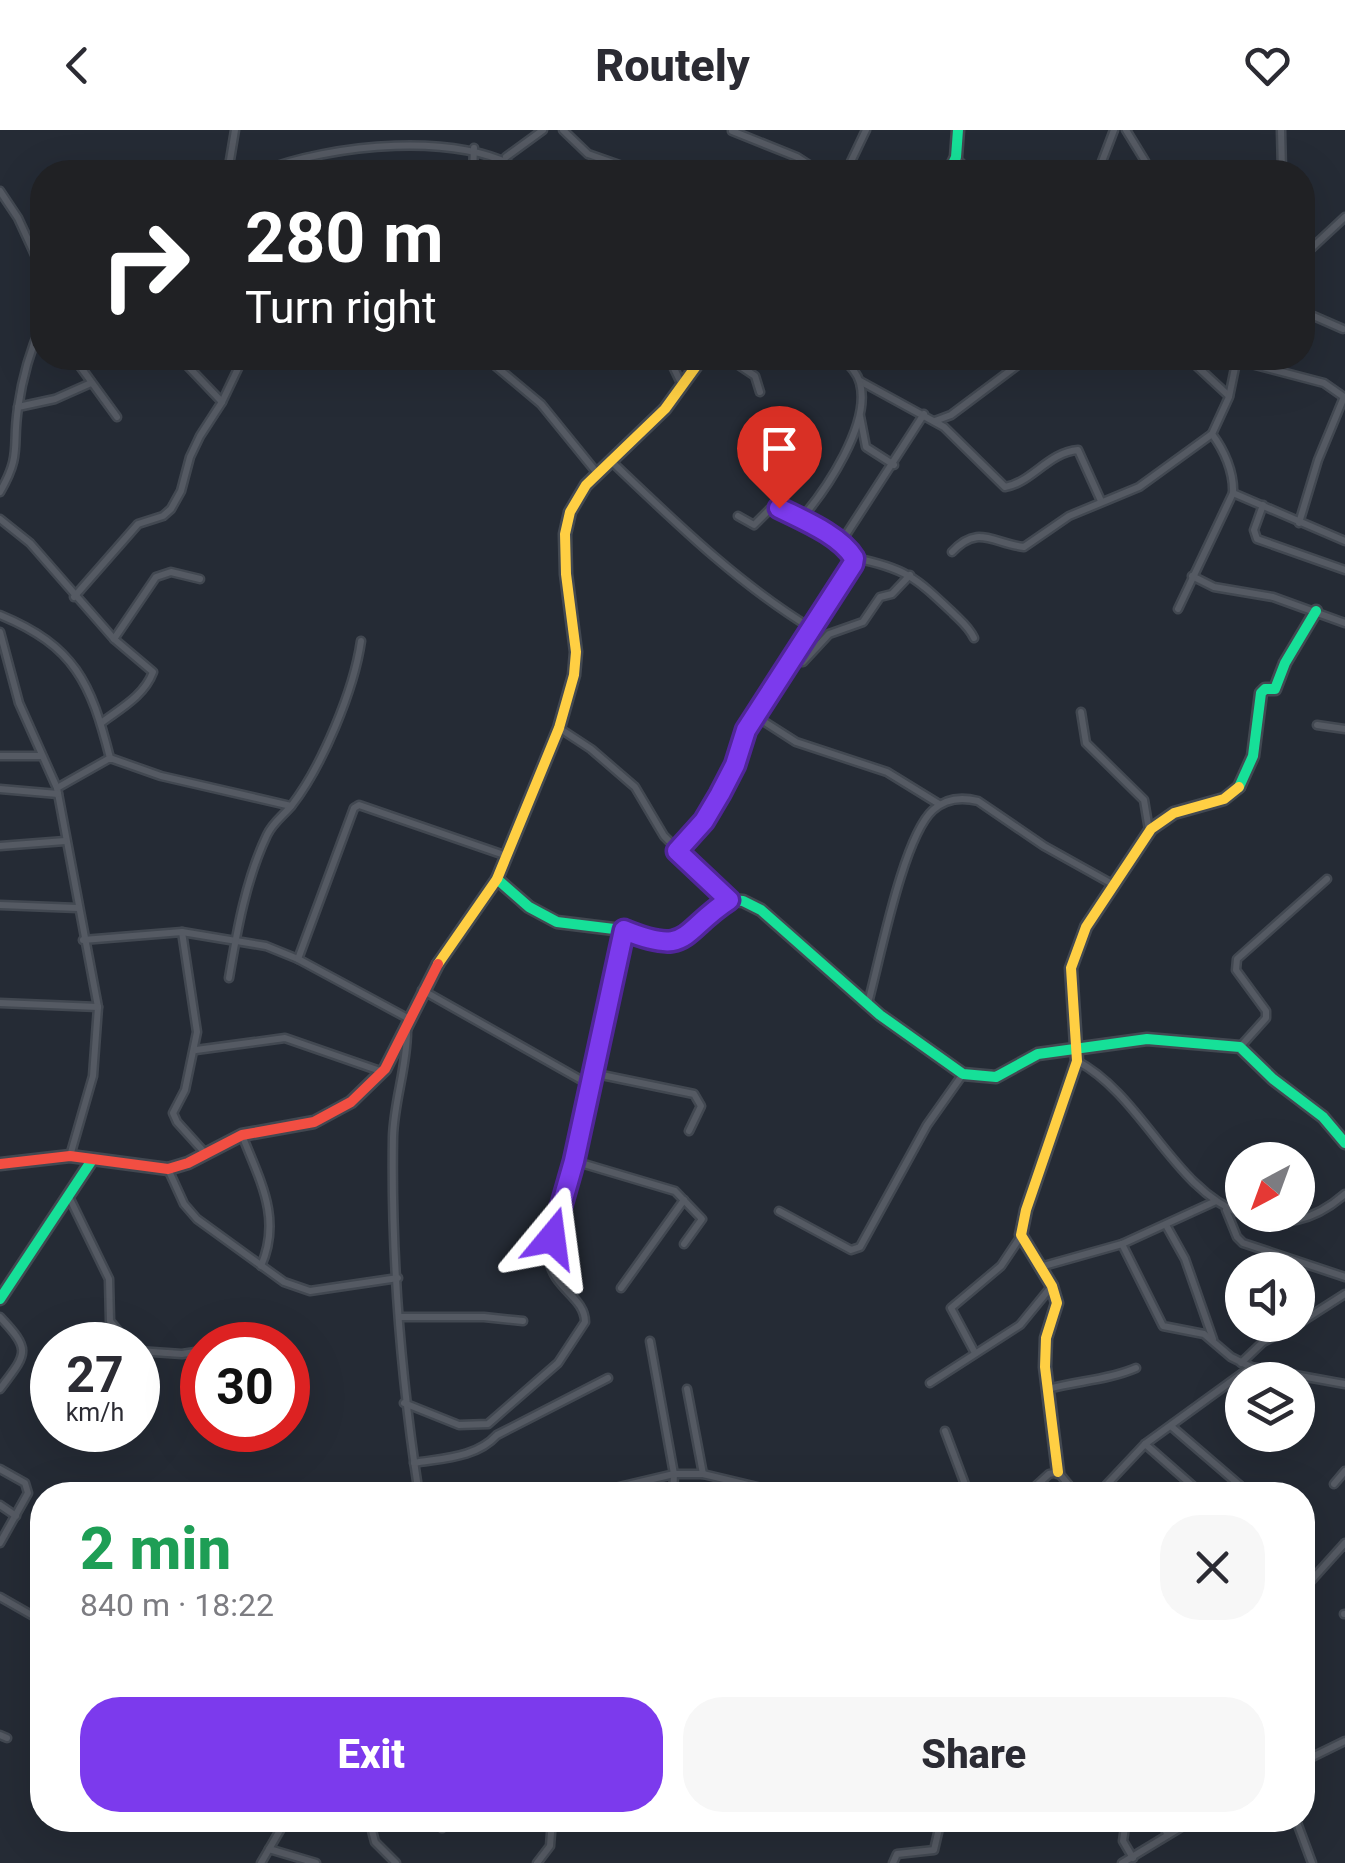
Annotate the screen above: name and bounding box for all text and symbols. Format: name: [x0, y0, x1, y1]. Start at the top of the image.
icon: back: [50, 38, 105, 93]
icon: heart: [1240, 38, 1295, 93]
text: Routely: [595, 39, 750, 92]
text: 280 m: [245, 197, 444, 279]
icon: right: [80, 200, 210, 330]
text: Turn right: [245, 281, 437, 334]
pin: [737, 406, 822, 509]
icon: arrive: [752, 421, 807, 476]
north arrow: [1225, 1142, 1315, 1232]
map controls: [1225, 1142, 1315, 1452]
position arrow: [500, 1186, 604, 1290]
button: sound: [1225, 1252, 1315, 1342]
speed limit sign: 30: [180, 1322, 310, 1452]
text: 27: [66, 1346, 124, 1404]
button: layers: [1225, 1362, 1315, 1452]
text: km/h: [66, 1398, 124, 1427]
text: 2 min: [80, 1513, 231, 1584]
button: close: [1160, 1515, 1265, 1620]
text: 840 m · 18:22: [80, 1586, 274, 1624]
button: Exit: [80, 1697, 663, 1812]
button: Share: [683, 1697, 1265, 1812]

